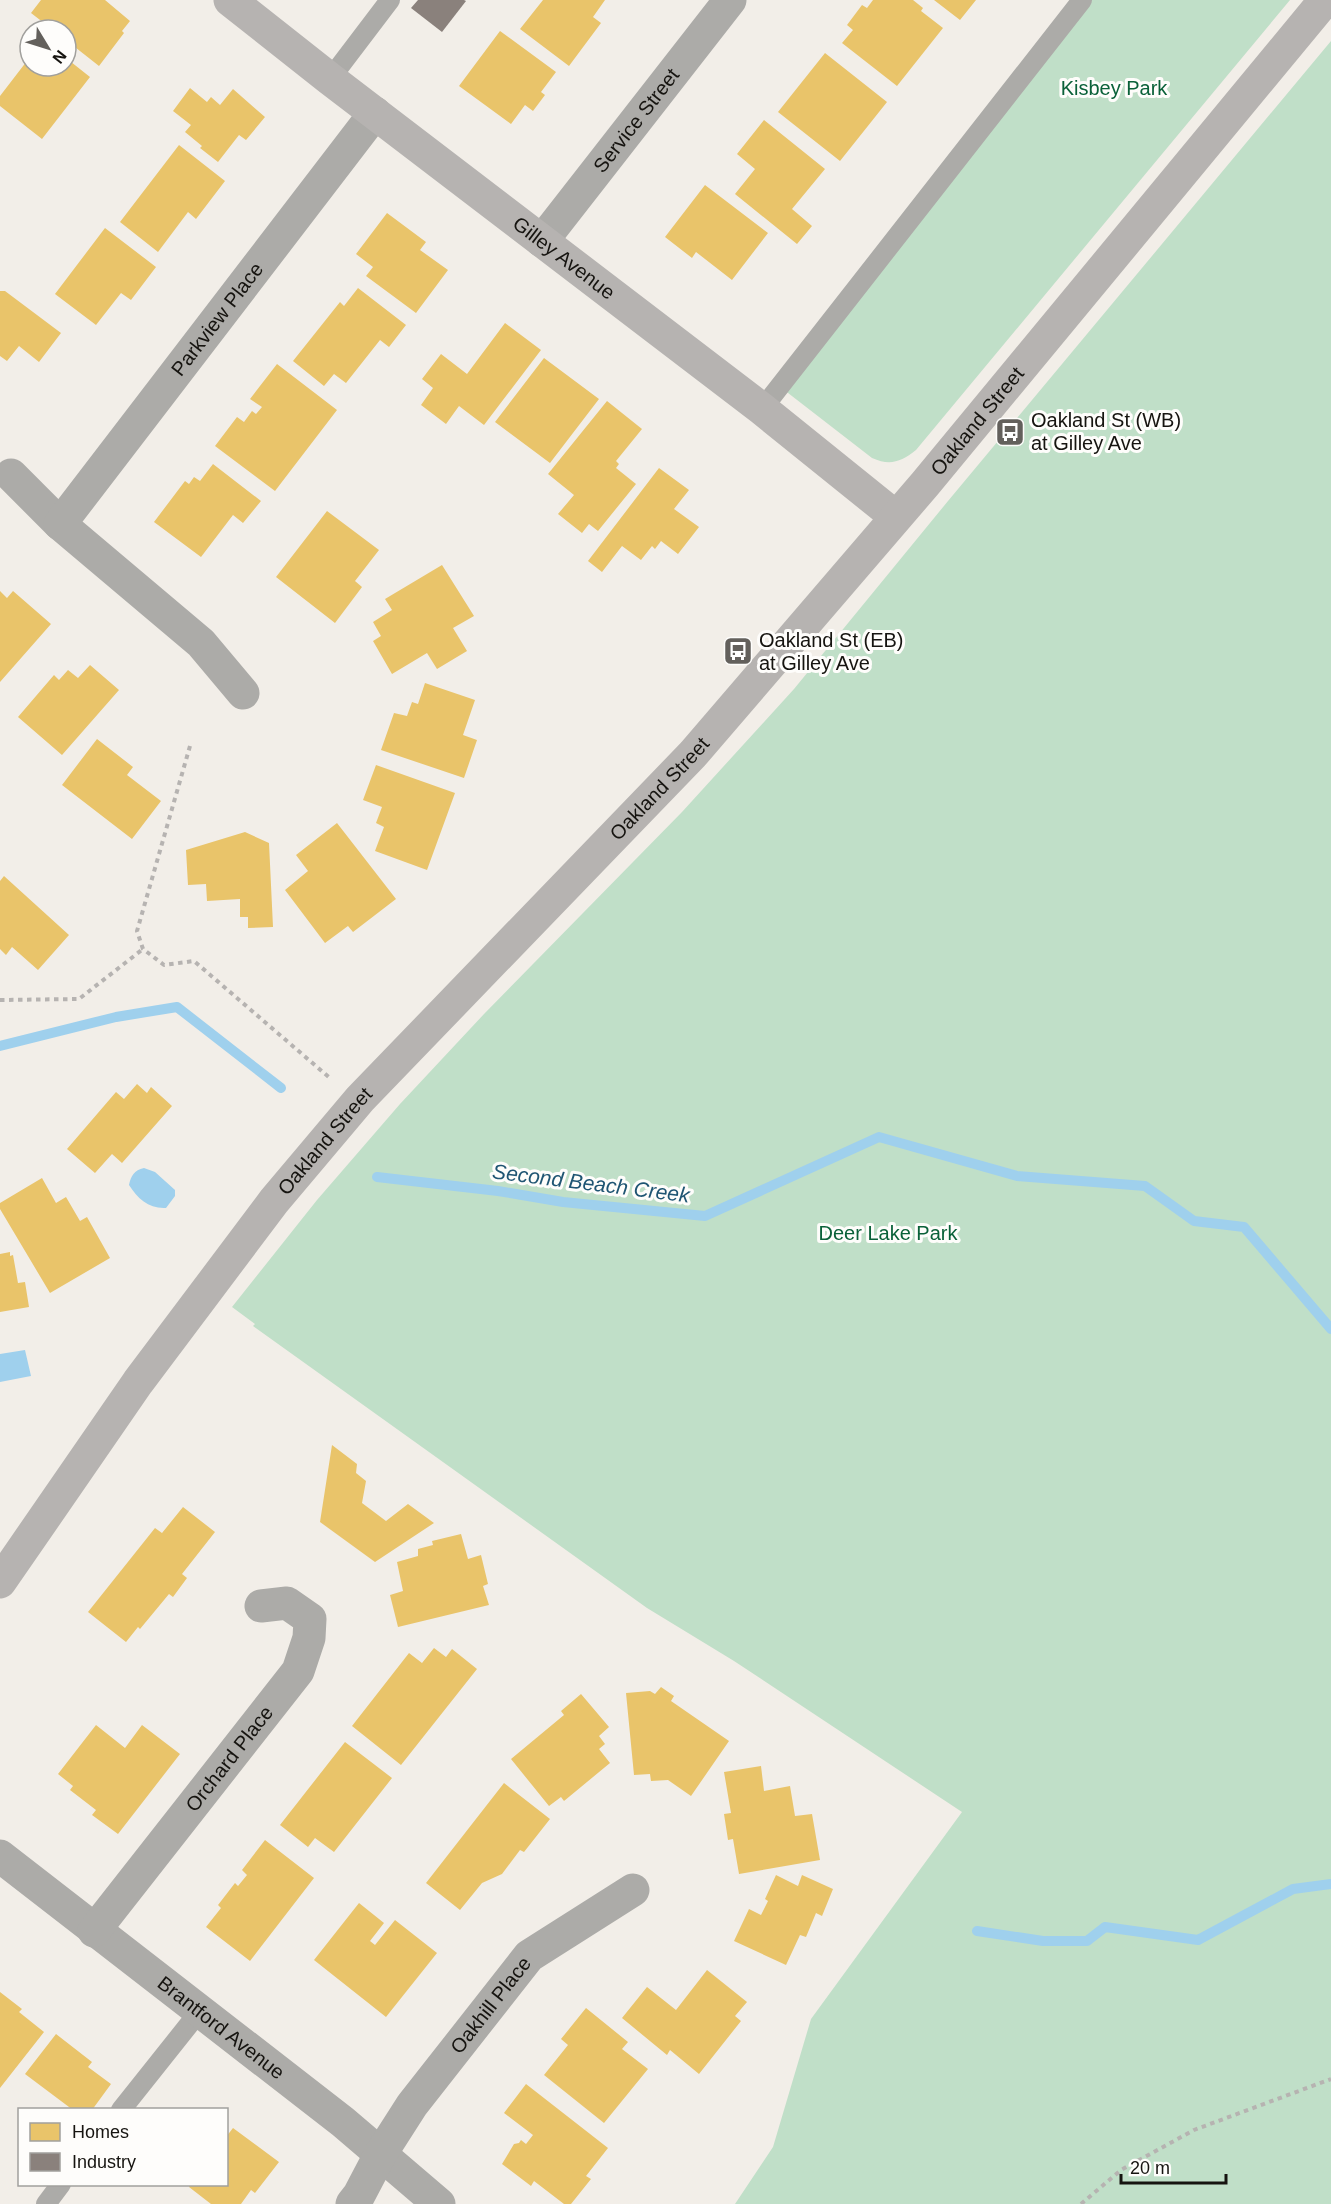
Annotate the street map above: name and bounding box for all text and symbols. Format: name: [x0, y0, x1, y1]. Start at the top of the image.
north arrow: [18, 18, 78, 78]
text: N: [49, 47, 70, 67]
street label: Service Street: [589, 64, 684, 177]
park label: Kisbey Park: [1061, 77, 1168, 99]
street label: Gilley Avenue: [509, 212, 619, 304]
street label: Parkview Place: [167, 258, 267, 380]
street label: Oakland Street: [926, 362, 1028, 479]
place label: Oakland St (WB) at Gilley Ave: [1031, 409, 1181, 454]
bus stop icon: Oakland St (WB) at Gilley Ave: [994, 416, 1026, 448]
place label: Oakland St (EB) at Gilley Ave: [759, 629, 904, 674]
bus stop icon: Oakland St (EB) at Gilley Ave: [722, 635, 754, 667]
street label: Oakland Street: [605, 733, 714, 844]
street label: Oakland Street: [273, 1082, 377, 1199]
water label: Second Beach Creek: [491, 1159, 692, 1207]
park label: Deer Lake Park: [819, 1222, 958, 1244]
street label: Orchard Place: [181, 1702, 277, 1816]
street label: Oakhill Place: [446, 1952, 535, 2058]
street label: Brantford Avenue: [154, 1972, 289, 2084]
legend: [18, 2108, 228, 2186]
text: Homes: [72, 2122, 129, 2142]
scale bar: [1121, 2147, 1226, 2185]
text: Industry: [72, 2152, 136, 2172]
text: 20 m: [1130, 2158, 1170, 2178]

